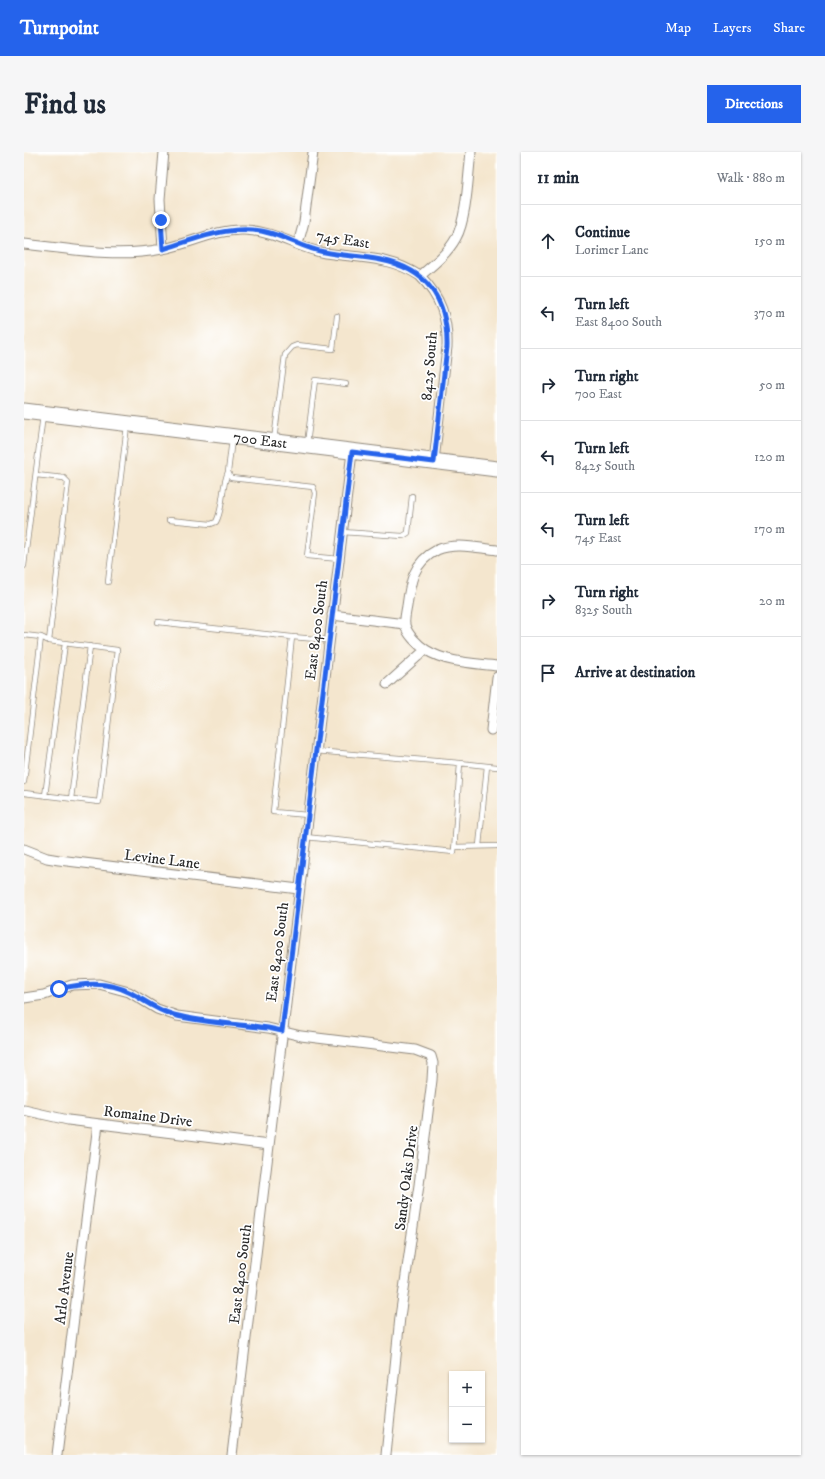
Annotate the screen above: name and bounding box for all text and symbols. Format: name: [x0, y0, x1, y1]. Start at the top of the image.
text: Turnpoint: [20, 17, 99, 40]
text: Map: [665, 19, 691, 37]
text: Layers: [713, 19, 751, 37]
text: Share: [773, 19, 805, 37]
button: Directions: [707, 85, 801, 123]
text: Find us: [24, 87, 106, 122]
text: 11 min: [537, 167, 579, 189]
text: Walk · 880 m: [717, 170, 785, 186]
route end: [152, 211, 170, 229]
text: Continue: [575, 223, 630, 242]
street label: 745 East: [315, 226, 371, 253]
icon: ahead: [537, 230, 559, 252]
text: 150 m: [754, 233, 785, 249]
text: Lorimer Lane: [575, 242, 649, 258]
text: Turn left: [575, 295, 629, 314]
icon: left: [537, 302, 559, 324]
text: 370 m: [754, 305, 785, 321]
text: East 8400 South: [575, 314, 662, 330]
street label: 8425 South: [417, 331, 442, 401]
text: Turn right: [575, 367, 638, 386]
icon: right: [537, 374, 559, 396]
text: 50 m: [759, 377, 785, 393]
text: 700 East: [575, 386, 622, 402]
street label: 700 East: [232, 428, 288, 453]
text: Turn left: [575, 439, 629, 458]
icon: left: [537, 446, 559, 468]
text: 120 m: [754, 449, 785, 465]
text: 8425 South: [575, 458, 635, 474]
text: Turn left: [575, 511, 629, 530]
icon: left: [537, 518, 559, 540]
text: 170 m: [754, 521, 785, 537]
text: 745 East: [575, 530, 622, 546]
street label: East 8400 South: [301, 579, 332, 681]
text: Turn right: [575, 583, 638, 602]
icon: right: [537, 590, 559, 612]
text: 20 m: [759, 593, 785, 609]
text: 8325 South: [575, 602, 632, 618]
icon: arrive: [537, 662, 559, 684]
text: Arrive at destination: [575, 663, 695, 682]
street label: Levine Lane: [123, 845, 201, 874]
street label: East 8400 South: [262, 901, 293, 1003]
route start: [50, 980, 68, 998]
street label: Romaine Drive: [102, 1102, 193, 1131]
street label: Sandy Oaks Drive: [391, 1124, 422, 1232]
street label: East 8400 South: [225, 1223, 256, 1325]
street label: Arlo Avenue: [51, 1251, 78, 1326]
map controls: [449, 1371, 485, 1443]
button: +: [449, 1371, 485, 1407]
button: −: [449, 1407, 485, 1443]

